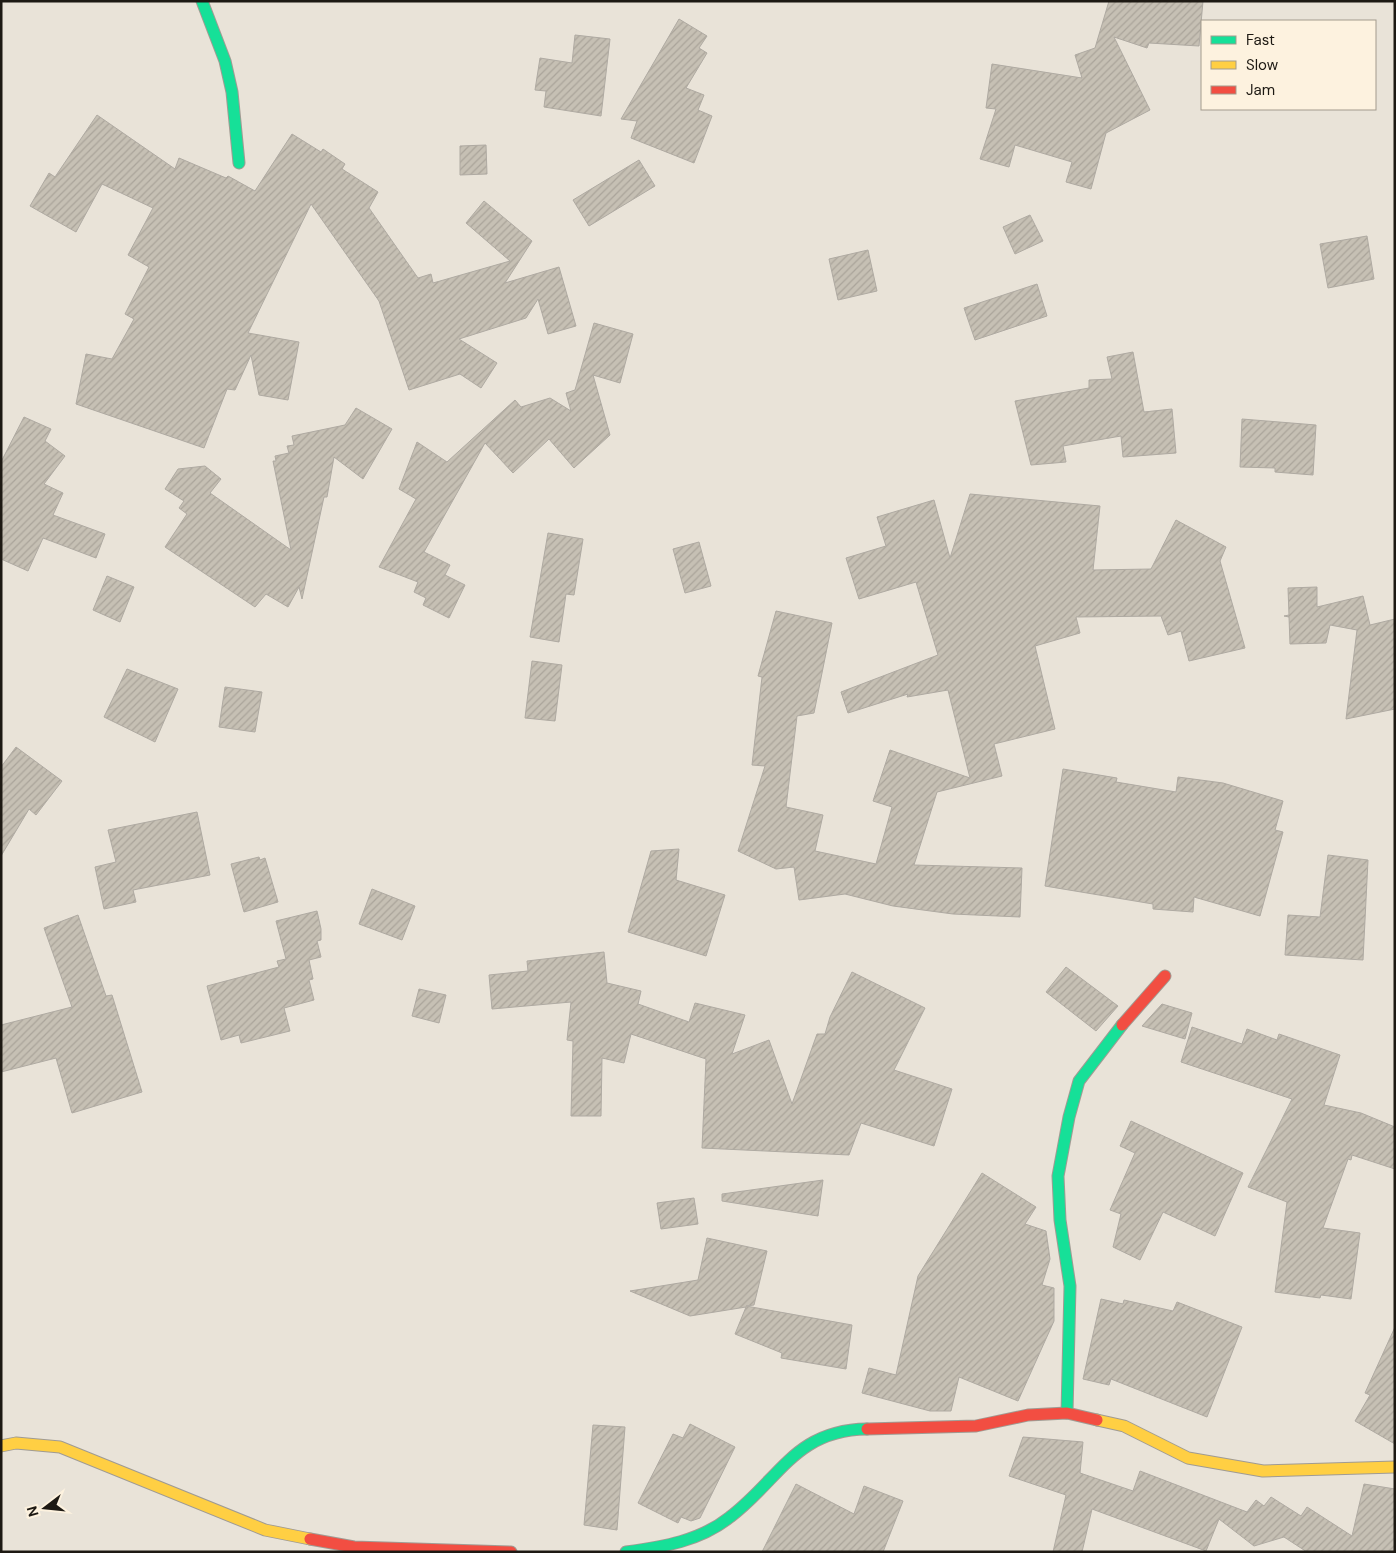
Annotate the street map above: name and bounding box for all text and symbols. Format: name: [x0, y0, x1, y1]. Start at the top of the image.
legend: [1201, 20, 1376, 110]
text: Fast: [1246, 30, 1275, 50]
text: Slow: [1246, 55, 1279, 75]
text: Jam: [1246, 80, 1275, 100]
north arrow: [20, 1483, 70, 1533]
text: N: [22, 1504, 43, 1519]

